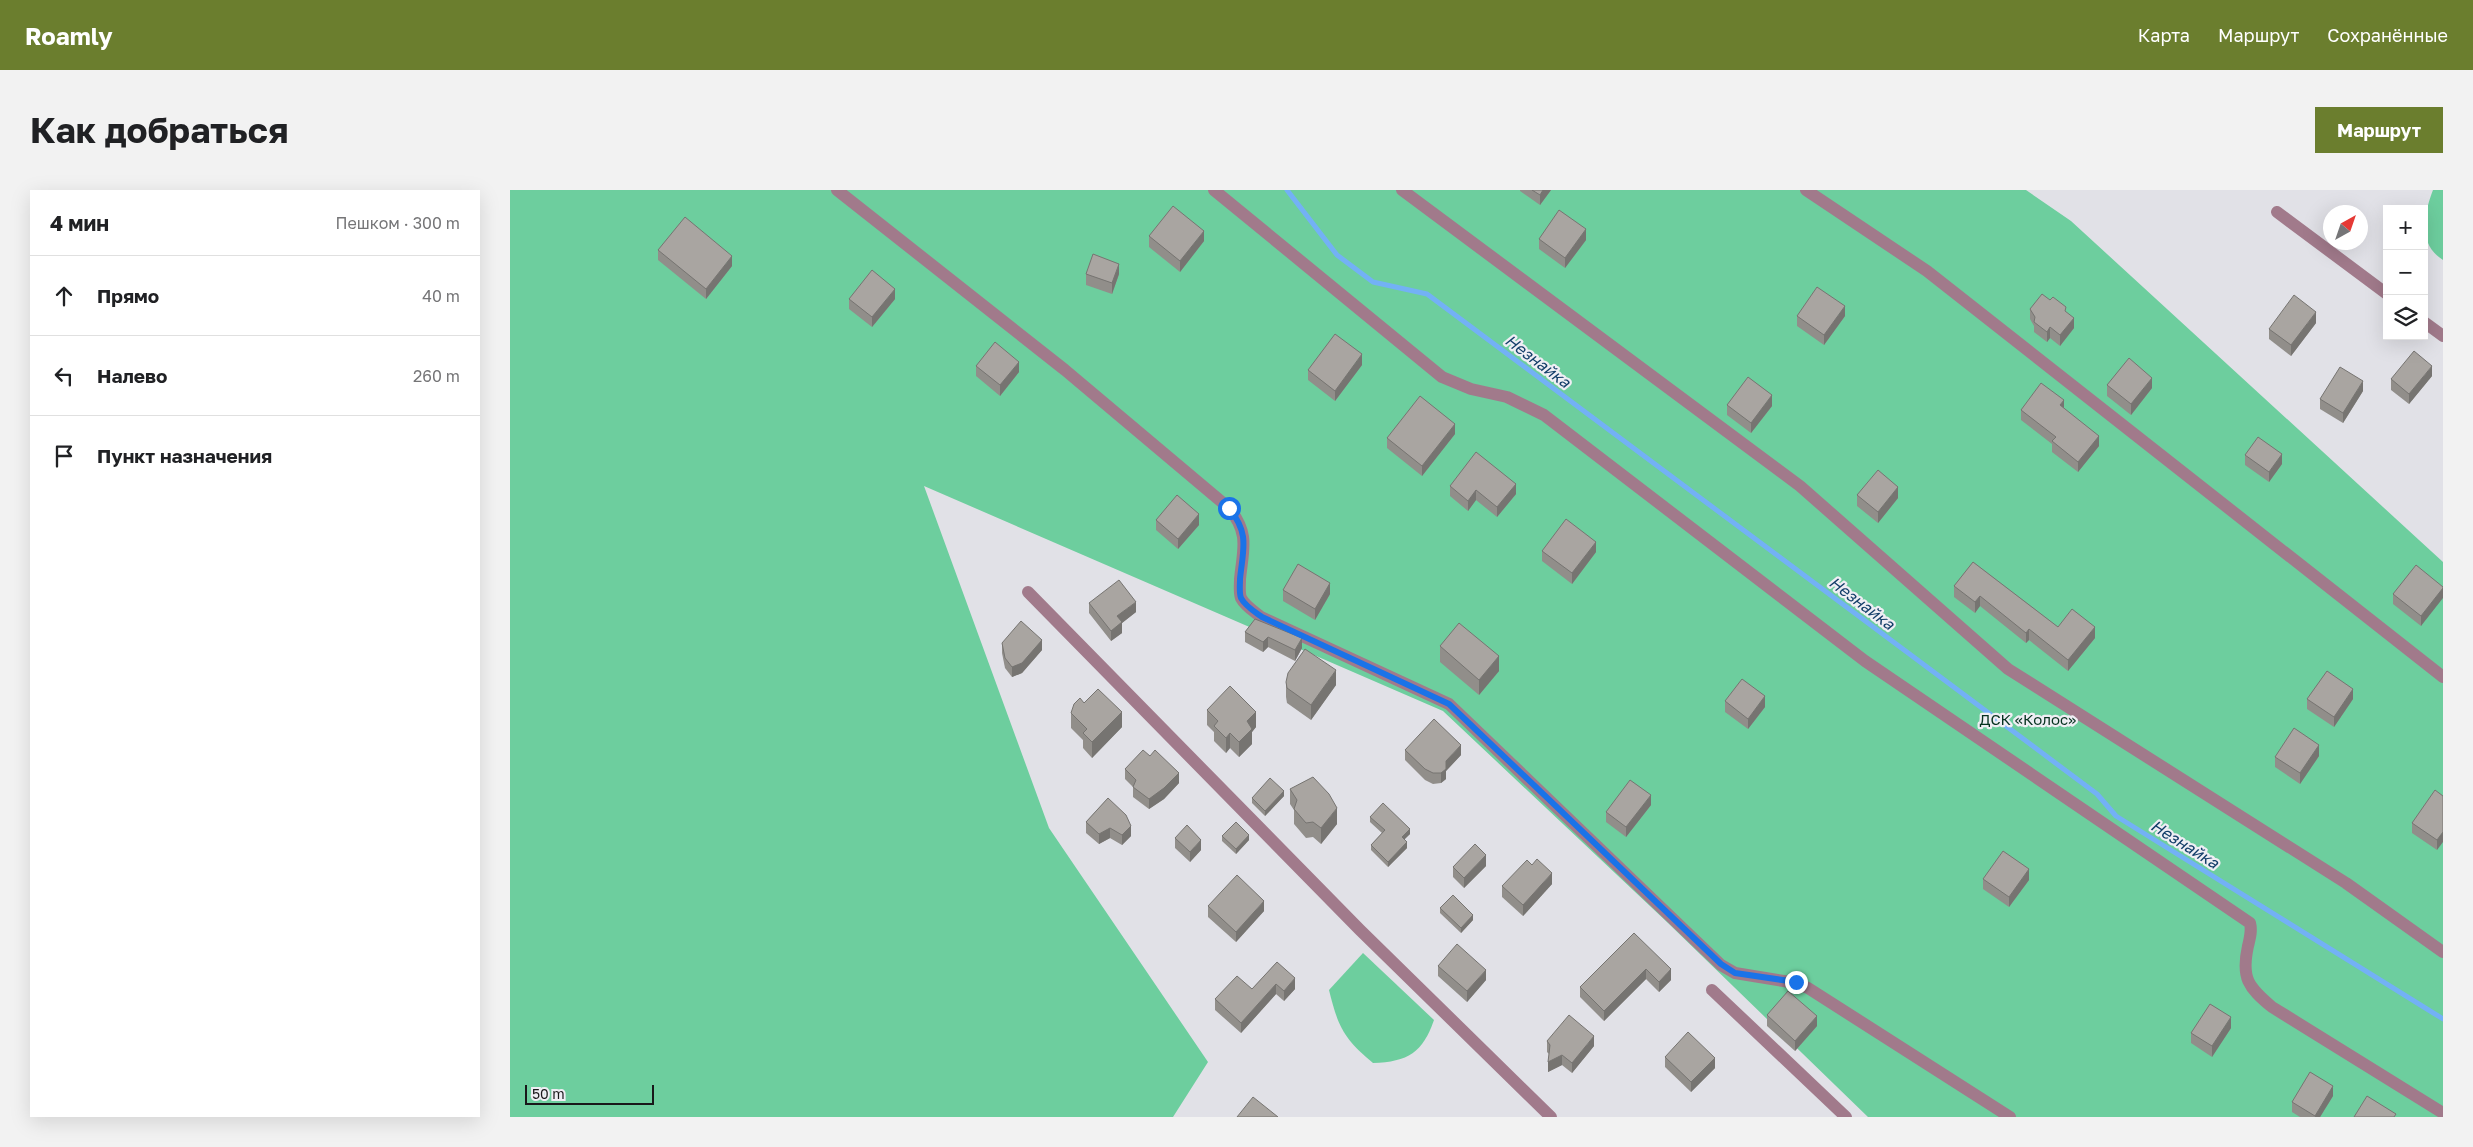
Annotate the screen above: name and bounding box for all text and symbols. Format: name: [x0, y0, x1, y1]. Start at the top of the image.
text: Roamly: [25, 21, 113, 50]
text: Карта: [2138, 24, 2190, 46]
text: Маршрут: [2218, 24, 2299, 46]
text: Сохранённые: [2327, 24, 2448, 46]
button: Маршрут: [2315, 107, 2443, 153]
text: Как добраться: [30, 109, 288, 151]
north arrow: [2323, 205, 2368, 250]
map controls: [2383, 205, 2428, 340]
button: +: [2383, 205, 2428, 250]
text: 4 мин: [50, 210, 109, 236]
text: Пешком · 300 m: [336, 213, 460, 233]
button: −: [2383, 250, 2428, 295]
icon: ahead: [50, 282, 78, 310]
text: Прямо: [97, 284, 159, 307]
text: 40 m: [422, 286, 460, 306]
button: layers: [2383, 295, 2428, 340]
water label: Незнайка: [1501, 330, 1575, 393]
icon: left: [50, 362, 78, 390]
text: Налево: [97, 364, 167, 387]
text: 260 m: [413, 366, 460, 386]
icon: arrive: [50, 442, 78, 470]
text: Пункт назначения: [97, 444, 272, 467]
route start: [1218, 497, 1241, 520]
water label: Незнайка: [1825, 572, 1899, 635]
park label: ДСК «Колос»: [1980, 710, 2076, 728]
water label: Незнайка: [2147, 815, 2224, 873]
route end: [1785, 971, 1808, 994]
scale bar: [525, 1082, 654, 1105]
text: 50 m: [532, 1085, 565, 1102]

